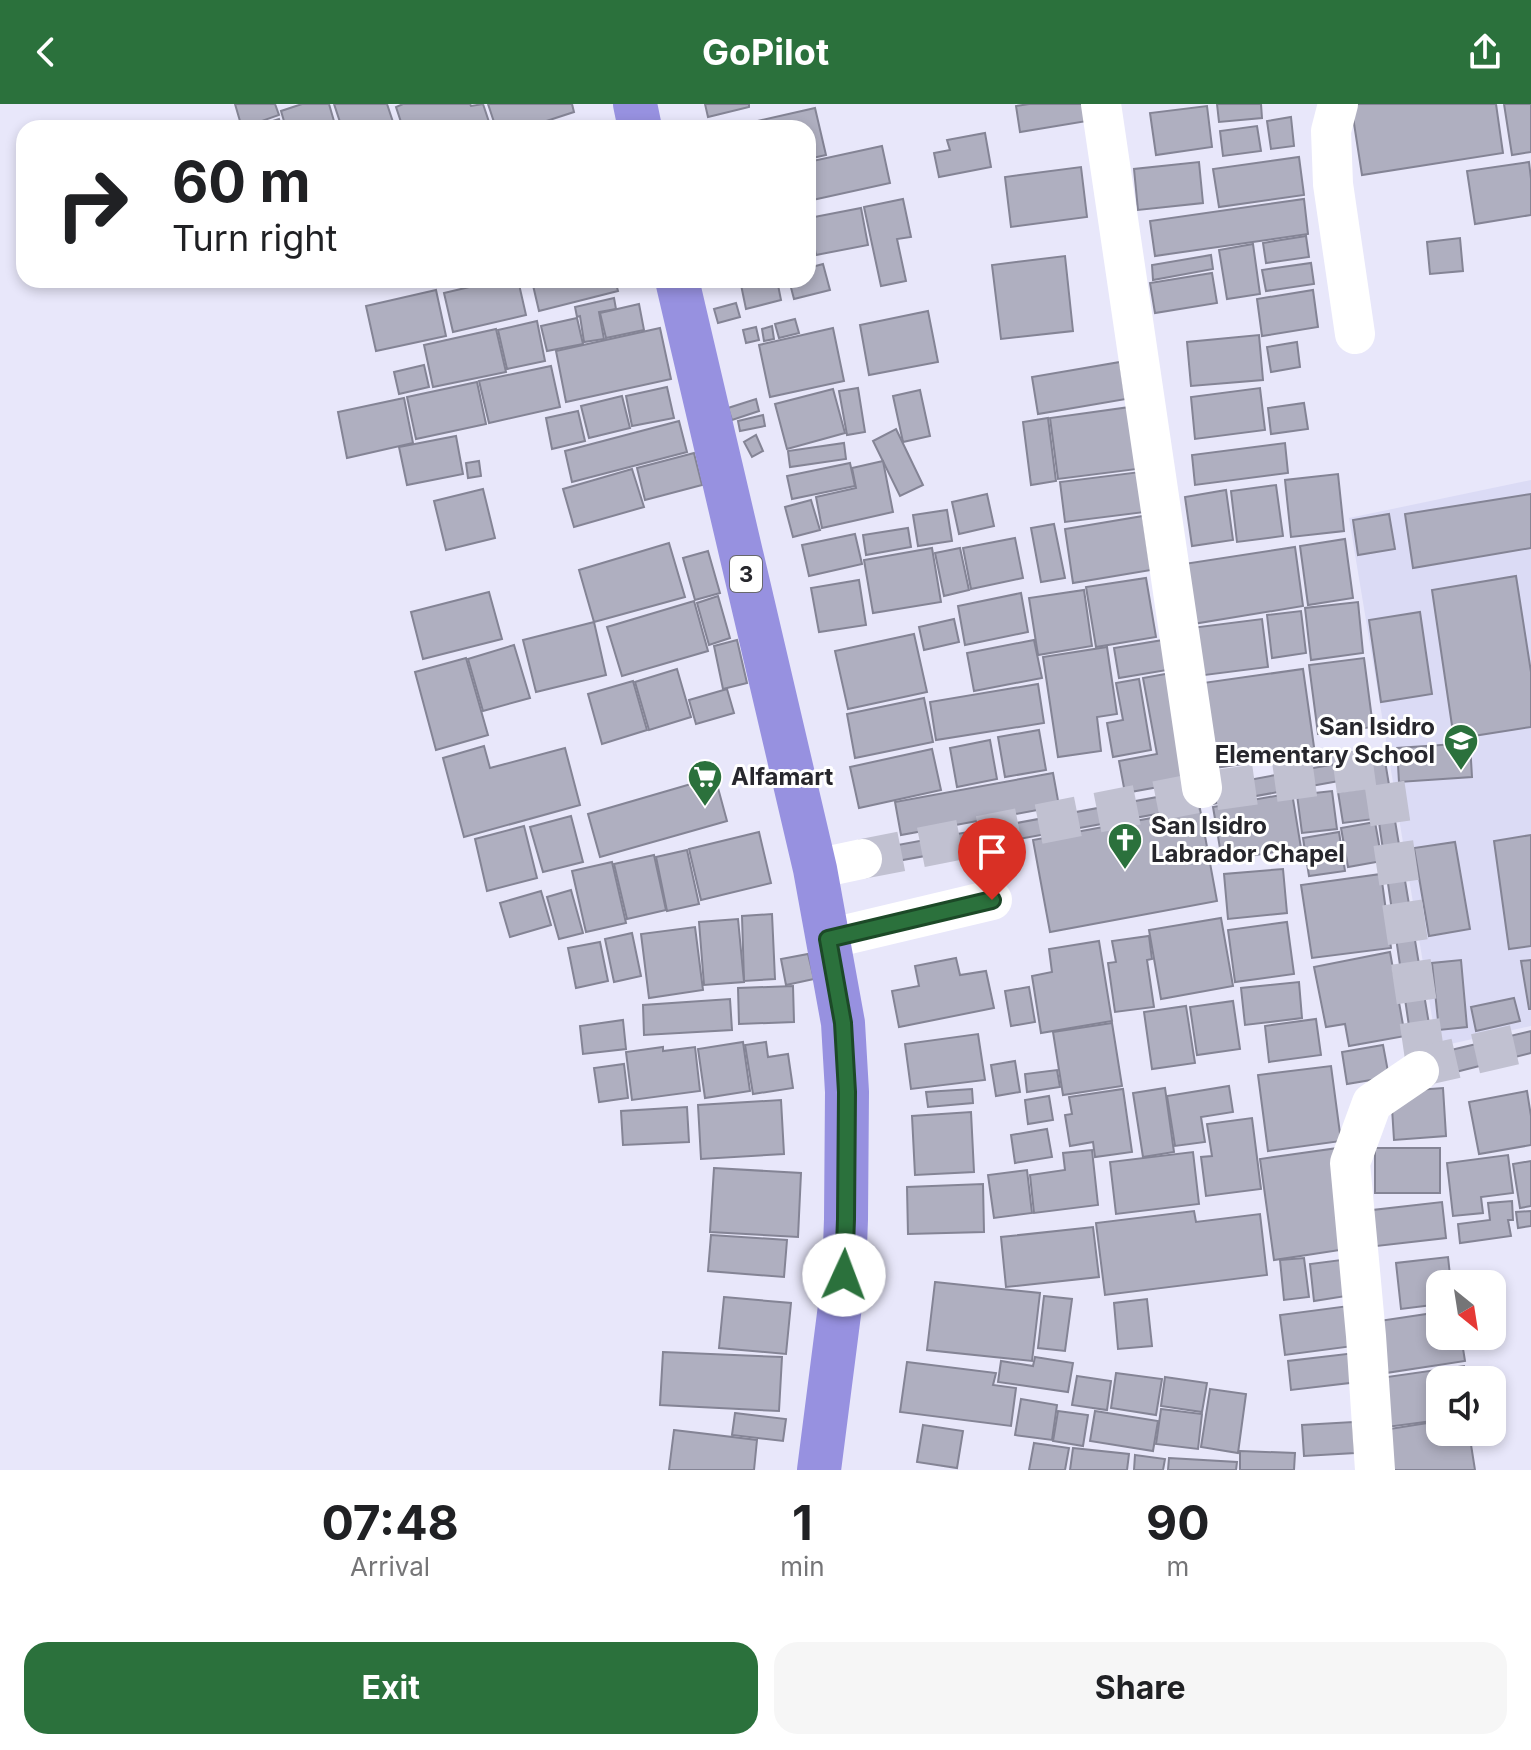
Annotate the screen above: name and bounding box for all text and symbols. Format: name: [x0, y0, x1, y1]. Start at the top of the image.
icon: back: [24, 30, 68, 74]
text: GoPilot: [702, 30, 829, 74]
icon: share: [1463, 30, 1507, 74]
text: 60 m: [172, 148, 311, 216]
icon: right: [40, 152, 144, 256]
text: Turn right: [172, 216, 337, 260]
road number: 3: [730, 556, 762, 592]
place label: San Isidro Elementary School: [1215, 712, 1435, 769]
school or university icon: San Isidro Elementary School: [1442, 722, 1480, 772]
supermarket icon: Alfamart: [686, 758, 724, 808]
place label: Alfamart: [731, 762, 834, 791]
place label: San Isidro Labrador Chapel: [1151, 811, 1345, 868]
pin: [958, 818, 1026, 900]
church icon: San Isidro Labrador Chapel: [1106, 821, 1144, 871]
icon: arrive: [970, 830, 1014, 874]
position arrow: [802, 1233, 886, 1317]
north arrow: [1426, 1270, 1506, 1350]
map controls: [1426, 1270, 1506, 1446]
button: sound: [1426, 1366, 1506, 1446]
text: 07:48: [321, 1493, 459, 1552]
text: 1: [792, 1493, 813, 1552]
text: 90: [1146, 1493, 1210, 1552]
text: Arrival: [350, 1551, 430, 1582]
text: min: [780, 1551, 825, 1582]
text: m: [1166, 1551, 1189, 1582]
button: Exit: [24, 1642, 758, 1734]
button: Share: [774, 1642, 1507, 1734]

